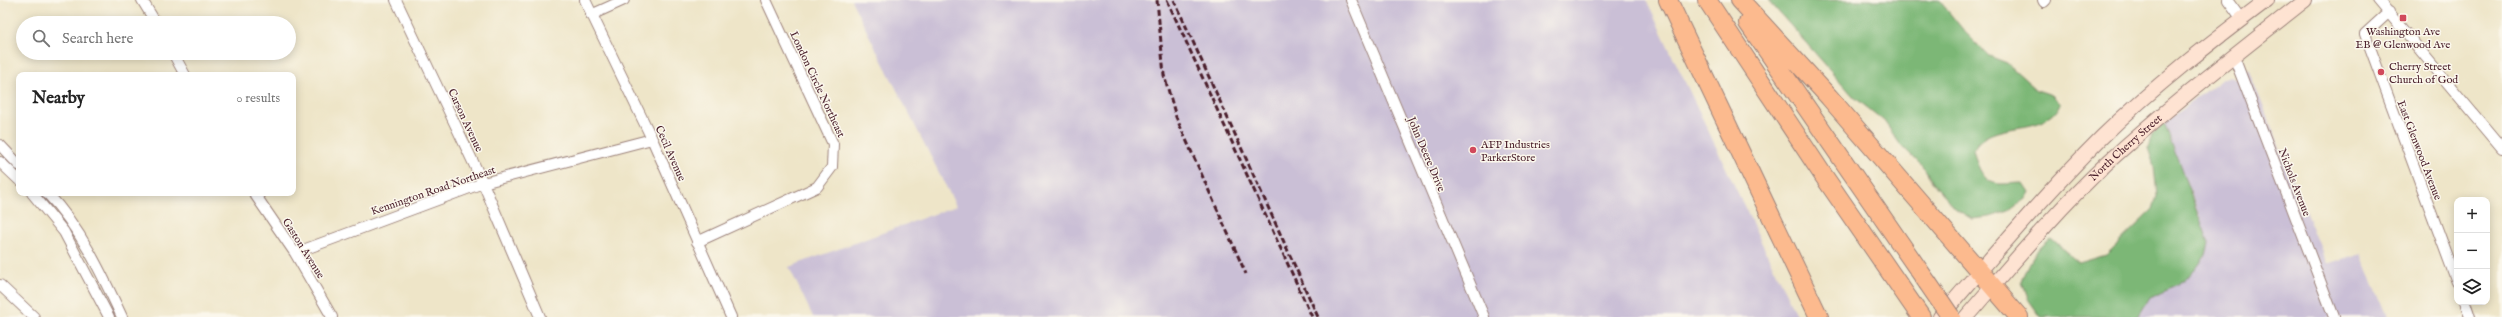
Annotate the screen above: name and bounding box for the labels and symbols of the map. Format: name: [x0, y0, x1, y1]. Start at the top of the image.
marker: Washington Ave EB @ Glenwood Ave: [2398, 13, 2408, 23]
place label: Washington Ave EB @ Glenwood Ave: [2356, 25, 2450, 52]
street label: London Circle Northeast: [786, 29, 848, 140]
place label: Cherry Street Church of God: [2389, 60, 2458, 87]
marker: Cherry Street Church of God: [2376, 67, 2386, 77]
street label: Carson Avenue: [444, 87, 486, 154]
street label: East Glenwood Avenue: [2394, 98, 2445, 202]
street label: North Cherry Street: [2087, 112, 2165, 184]
street label: John Deere Drive: [1403, 113, 1448, 194]
street label: Cecil Avenue: [652, 123, 689, 183]
place label: AFP Industries ParkerStore: [1480, 138, 1550, 165]
marker: AFP Industries ParkerStore: [1468, 145, 1478, 155]
street label: Nichols Avenue: [2275, 146, 2313, 218]
street label: Kennington Road Northeast: [369, 163, 498, 219]
street label: Gaston Avenue: [279, 216, 327, 281]

